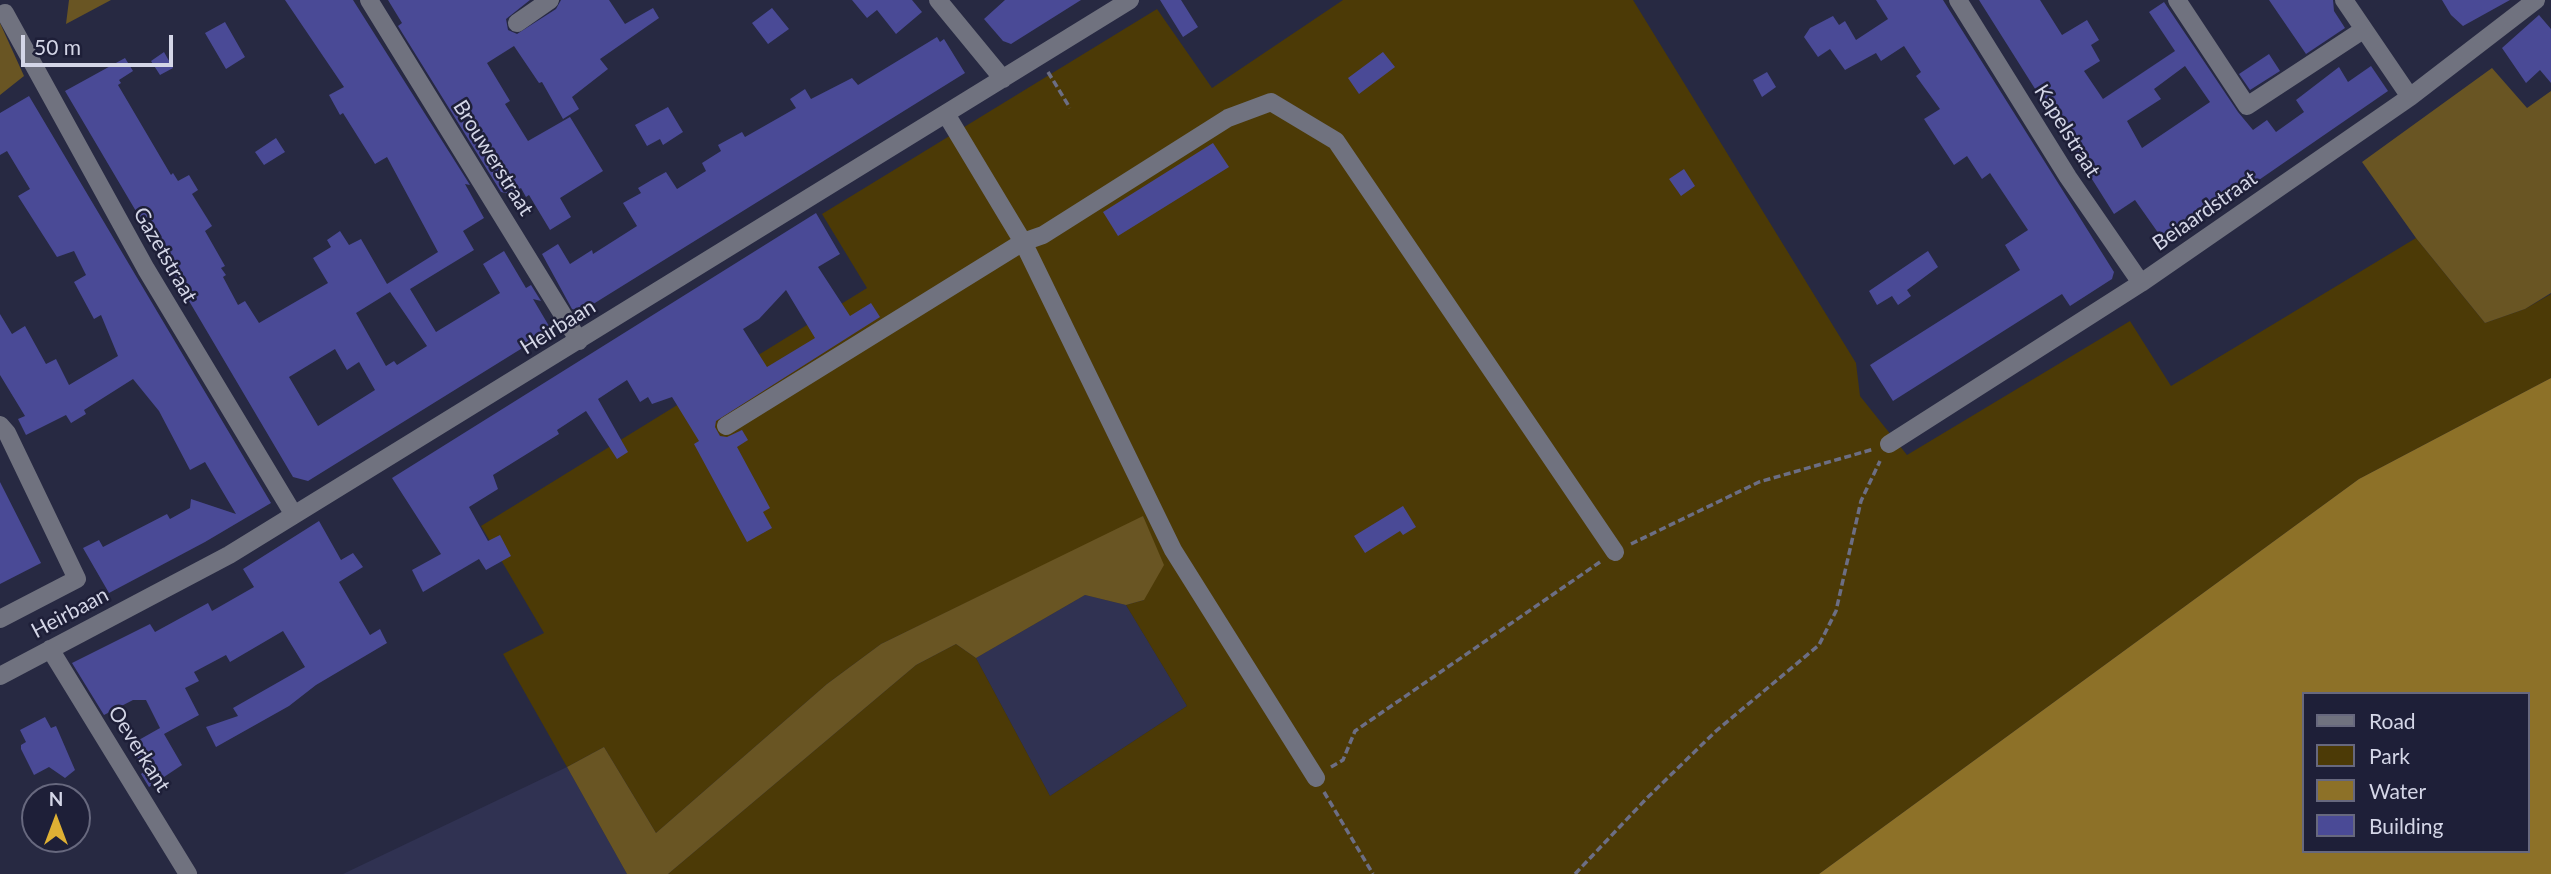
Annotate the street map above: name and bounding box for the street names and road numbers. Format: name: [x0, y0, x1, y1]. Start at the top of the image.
street label: Kapelstraat: [2029, 80, 2105, 182]
street label: Brouwerstraat: [447, 96, 539, 220]
street label: Beiaardstraat: [2148, 166, 2262, 256]
street label: Gazetstraat: [128, 203, 202, 307]
street label: Heirbaan: [516, 294, 600, 360]
street label: Heirbaan: [27, 582, 113, 644]
street label: Oeverkant: [103, 701, 175, 797]

